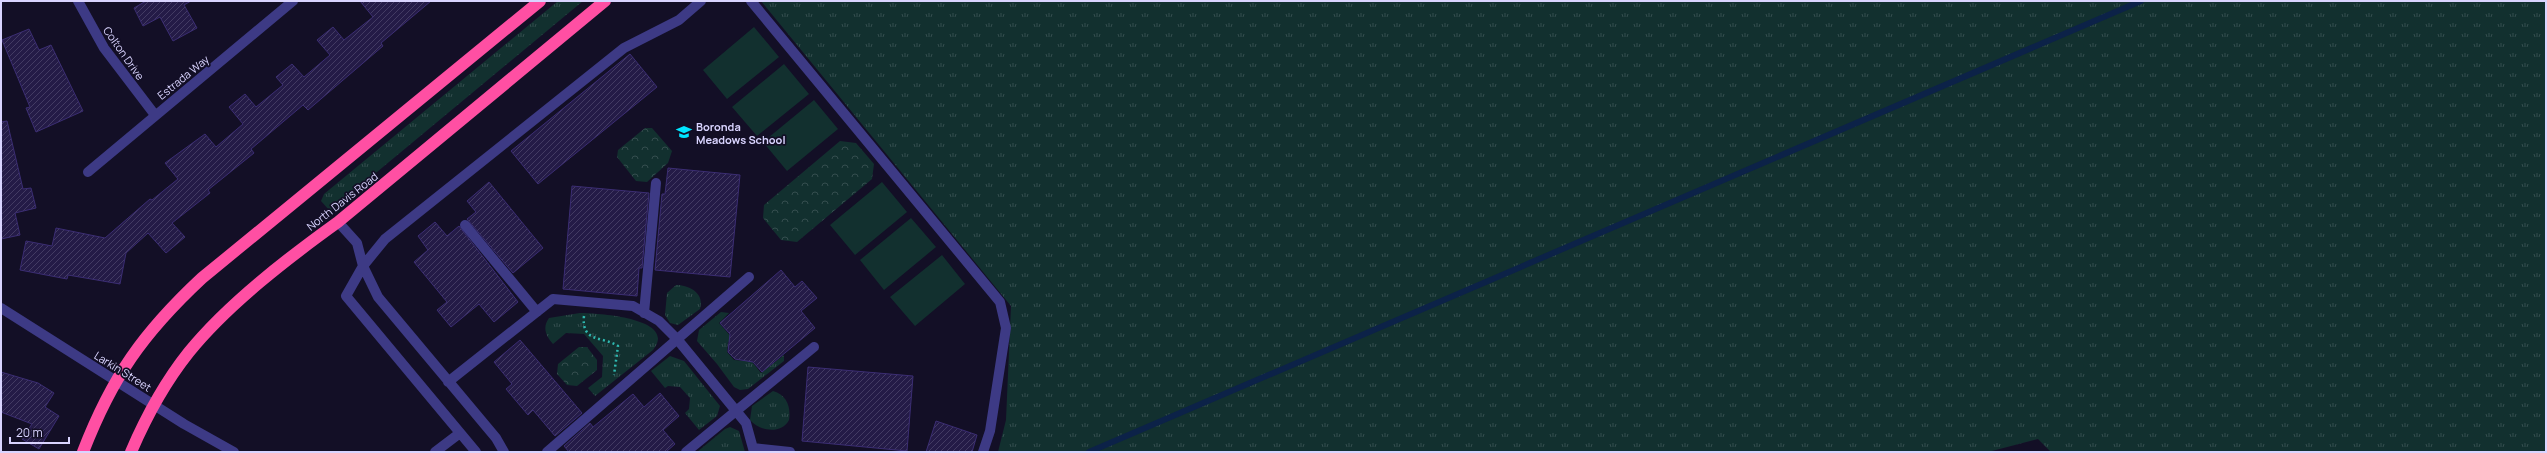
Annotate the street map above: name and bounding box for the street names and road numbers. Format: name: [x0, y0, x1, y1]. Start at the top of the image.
street label: Colton Drive: [100, 23, 148, 83]
street label: Estrada Way: [154, 51, 212, 102]
street label: North Davis Road: [303, 168, 381, 234]
street label: Larkin Street: [92, 347, 154, 395]

